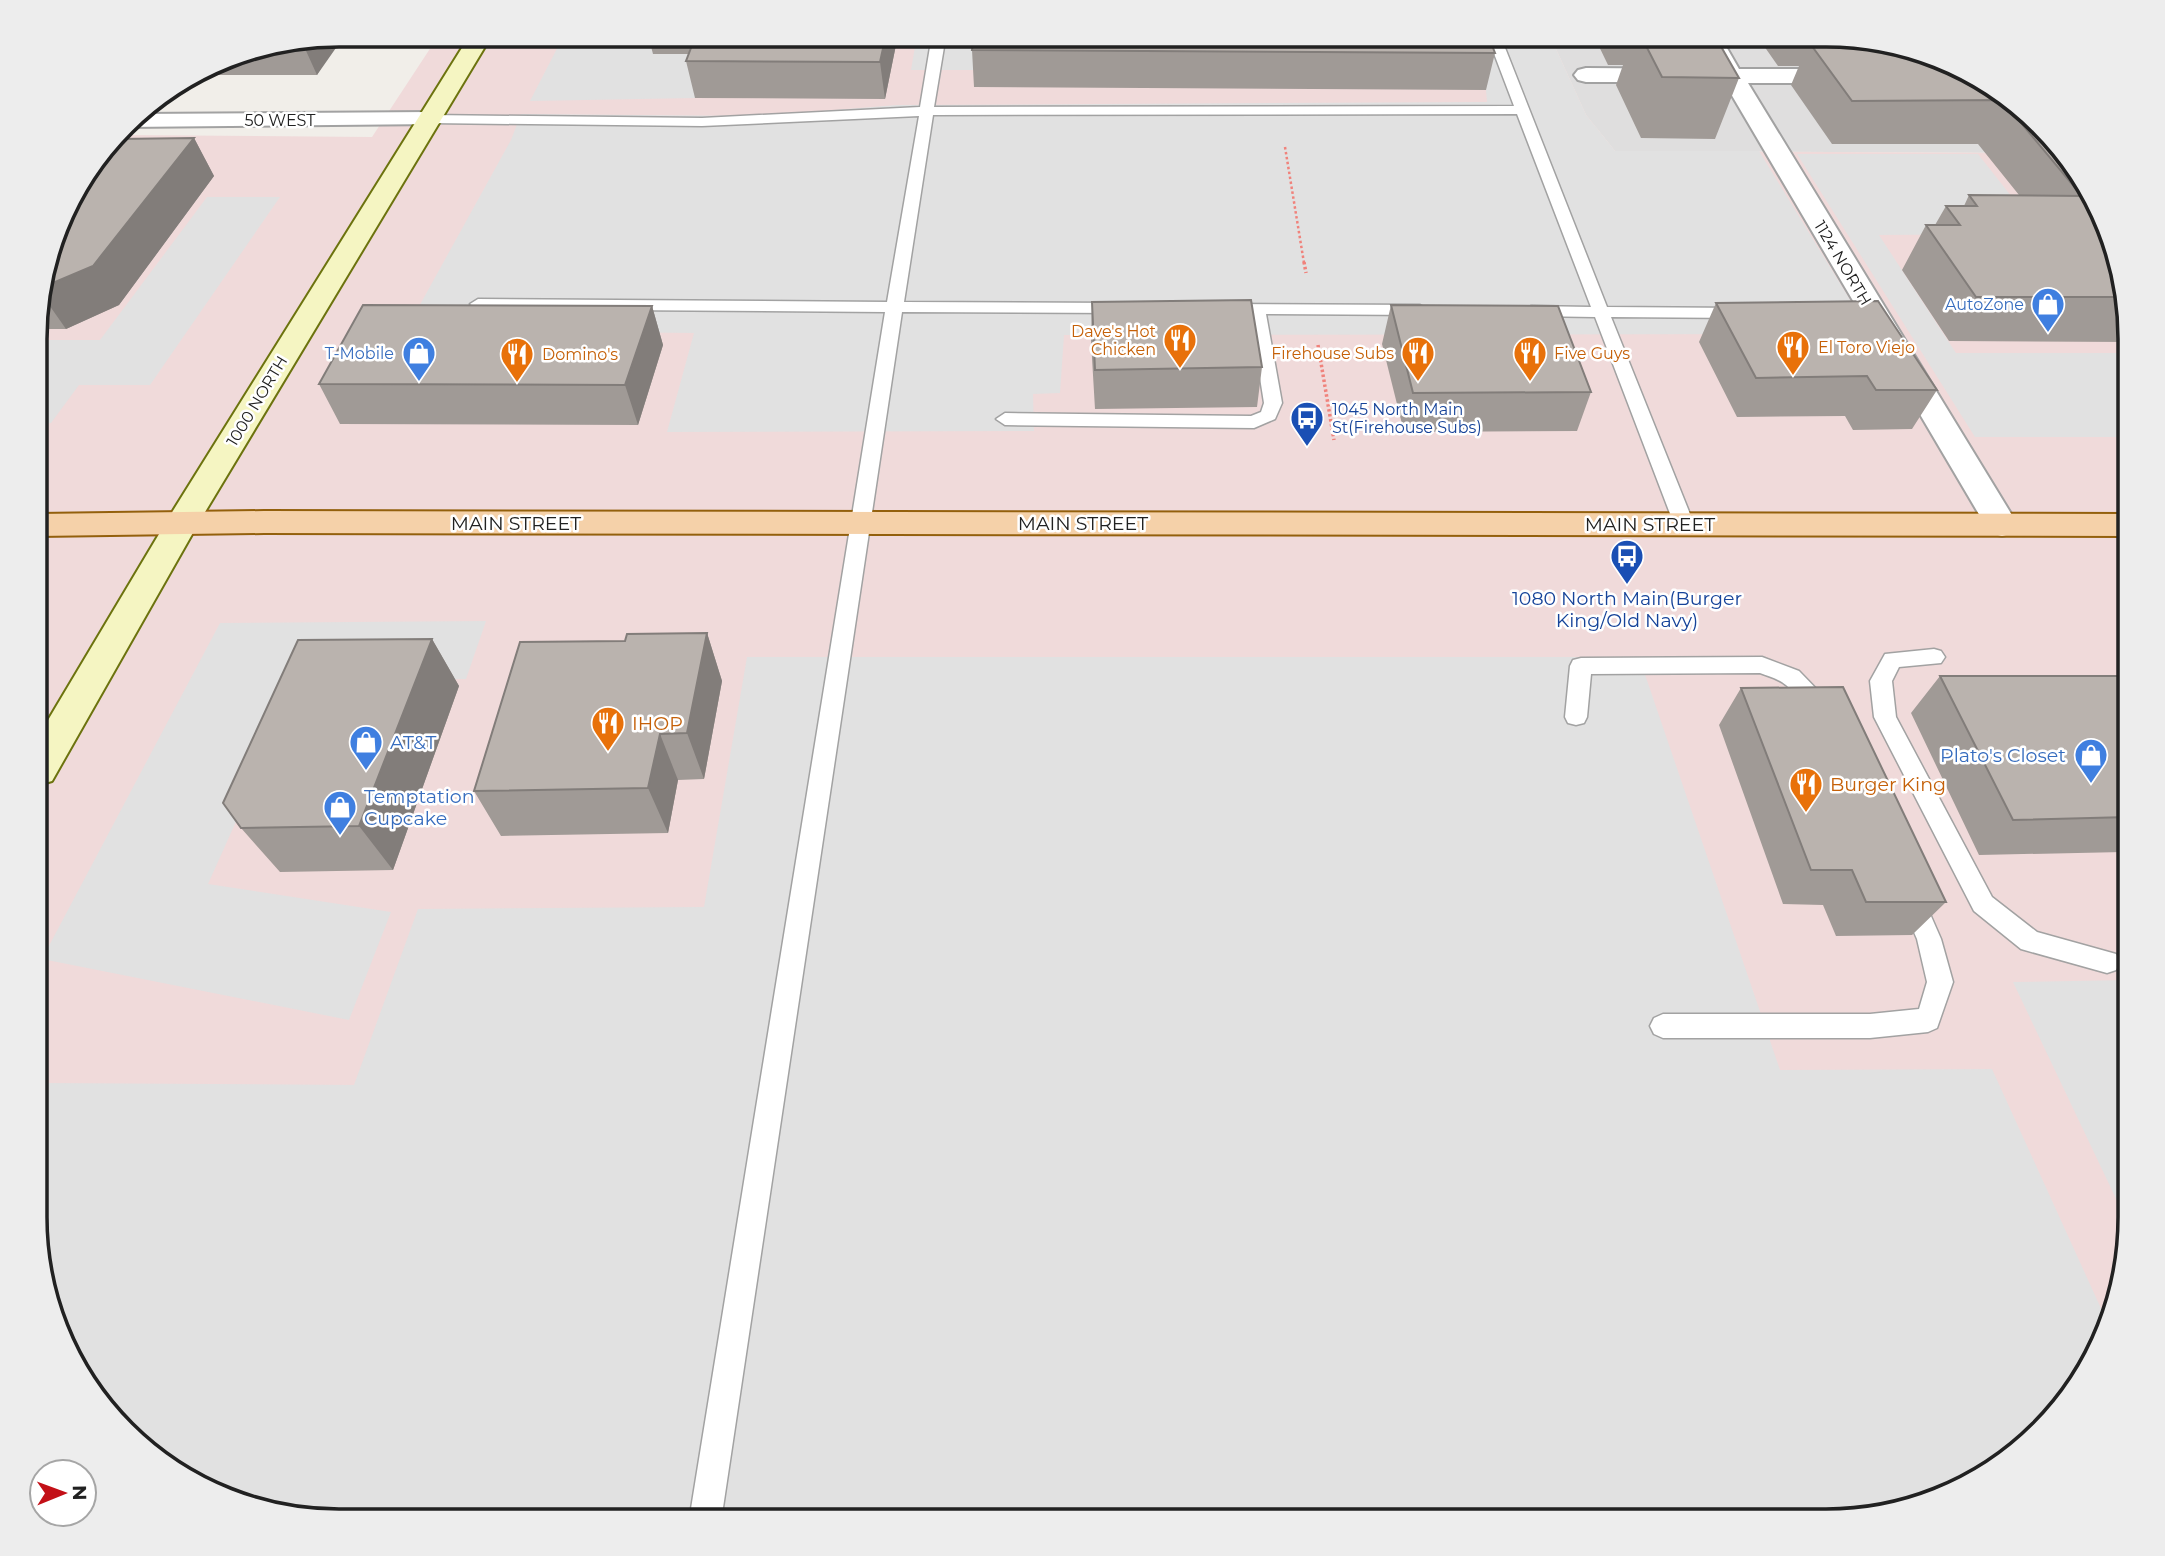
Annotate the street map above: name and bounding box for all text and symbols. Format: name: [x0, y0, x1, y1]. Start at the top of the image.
street label: 50 WEST: [245, 111, 316, 130]
street label: 1124 NORTH: [1810, 217, 1876, 309]
shop icon: AutoZone: [2029, 285, 2067, 334]
place label: AutoZone: [1945, 295, 2024, 314]
restaurant icon: Dave's Hot Chicken: [1161, 321, 1199, 370]
place label: Dave's Hot Chicken: [1071, 322, 1156, 359]
restaurant icon: El Toro Viejo: [1774, 328, 1812, 377]
shop icon: T-Mobile: [400, 334, 438, 383]
restaurant icon: Firehouse Subs: [1399, 334, 1437, 383]
restaurant icon: Five Guys: [1511, 334, 1549, 383]
restaurant icon: Domino's: [498, 335, 536, 384]
place label: El Toro Viejo: [1818, 338, 1915, 357]
place label: T-Mobile: [325, 344, 394, 363]
place label: Firehouse Subs: [1271, 344, 1394, 363]
place label: Five Guys: [1554, 344, 1630, 363]
place label: Domino's: [542, 345, 618, 364]
street label: 1000 NORTH: [223, 352, 291, 450]
bus stop icon: 1045 North Main St(Firehouse Subs): [1288, 399, 1326, 448]
place label: 1045 North Main St(Firehouse Subs): [1332, 400, 1482, 437]
street label: MAIN STREET: [451, 512, 581, 535]
street label: MAIN STREET: [1018, 512, 1148, 535]
street label: MAIN STREET: [1585, 513, 1715, 536]
bus stop icon: 1080 North Main(Burger King/Old Navy): [1608, 537, 1646, 586]
place label: 1080 North Main(Burger King/Old Navy): [1512, 587, 1742, 632]
restaurant icon: IHOP: [589, 704, 627, 753]
place label: IHOP: [632, 712, 683, 735]
shop icon: AT&T: [347, 723, 385, 772]
place label: AT&T: [390, 731, 436, 754]
shop icon: Plato's Closet: [2072, 736, 2110, 785]
place label: Plato's Closet: [1940, 744, 2066, 767]
restaurant icon: Burger King: [1787, 765, 1825, 814]
place label: Burger King: [1830, 773, 1946, 796]
place label: Temptation Cupcake: [364, 785, 475, 830]
shop icon: Temptation Cupcake: [321, 788, 359, 837]
north arrow: [28, 1458, 98, 1528]
text: N: [68, 1485, 91, 1501]

